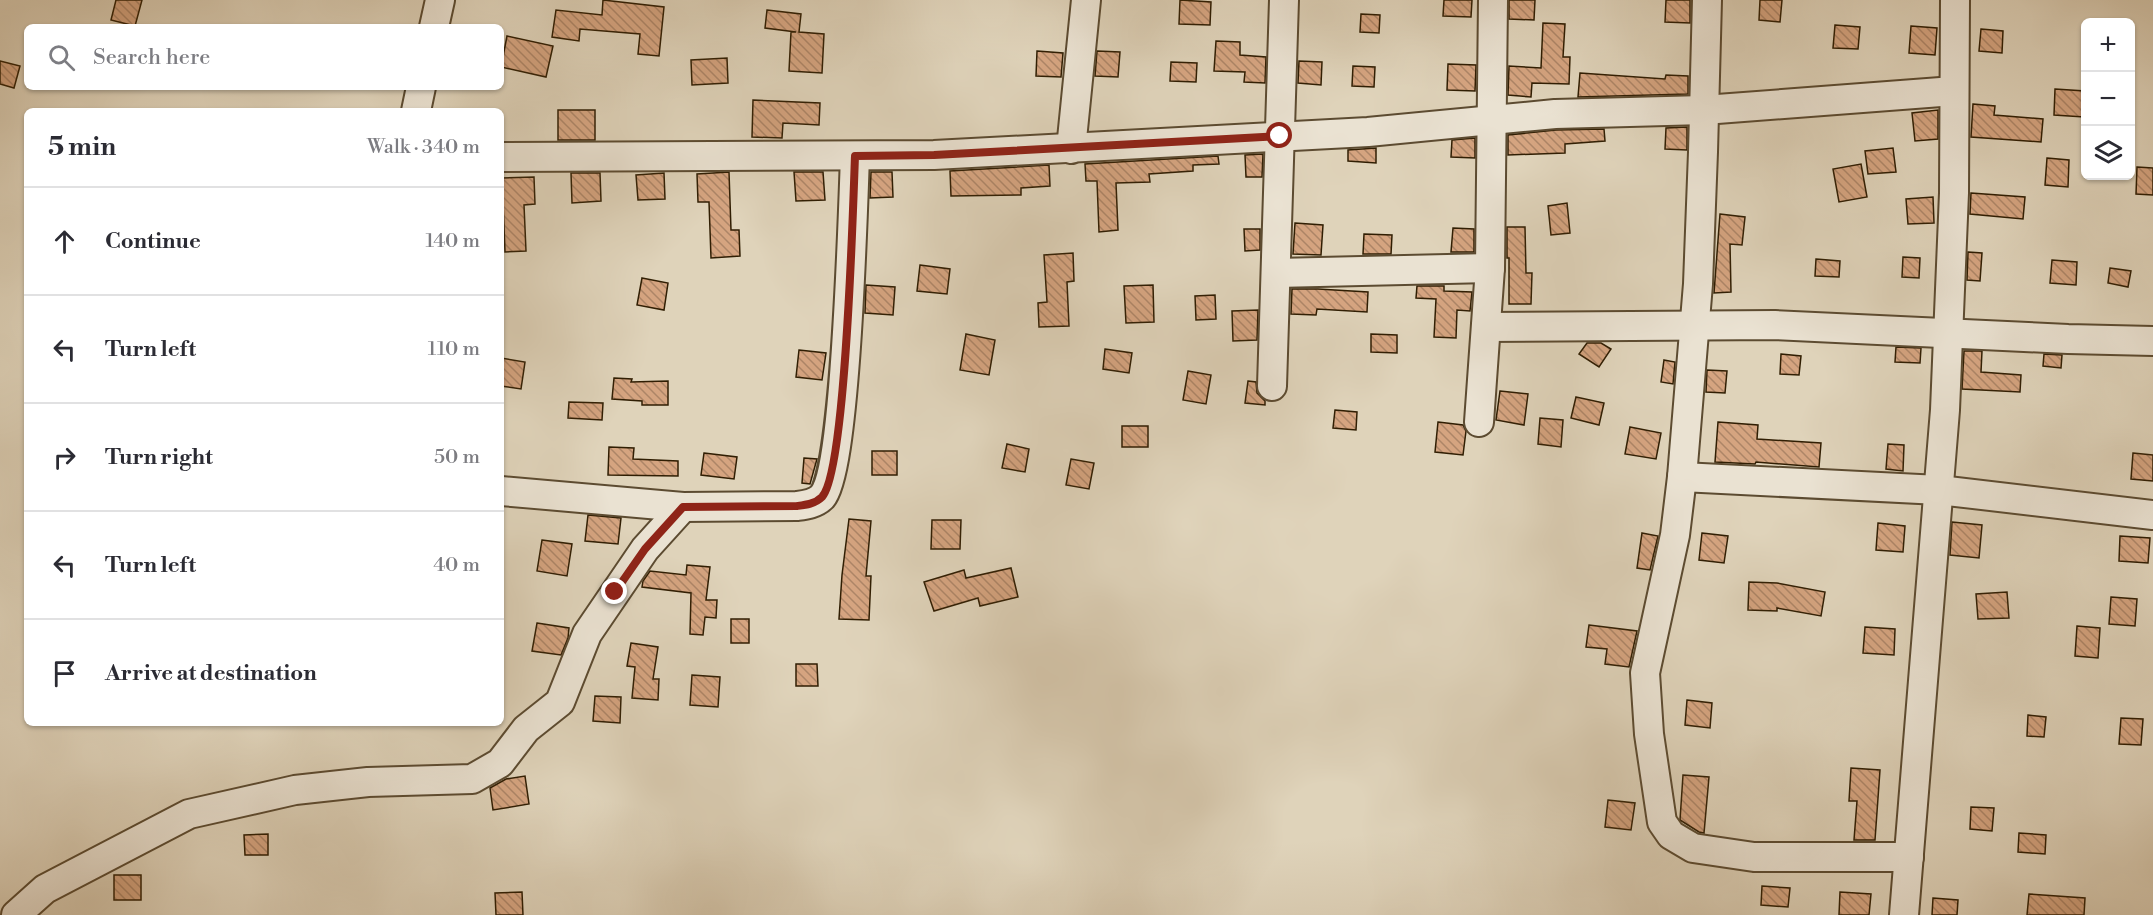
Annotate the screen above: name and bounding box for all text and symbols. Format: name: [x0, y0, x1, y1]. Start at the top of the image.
map controls: [2081, 18, 2135, 180]
button: +: [2081, 18, 2135, 72]
search box: [24, 24, 504, 90]
icon: search: [45, 41, 78, 74]
text: Search here: [93, 44, 210, 71]
button: −: [2081, 72, 2135, 126]
route start: [1266, 122, 1292, 148]
button: layers: [2081, 126, 2135, 180]
text: 5 min: [48, 131, 116, 163]
text: Walk · 340 m: [367, 135, 480, 160]
icon: ahead: [48, 225, 81, 258]
text: Continue: [105, 228, 201, 255]
text: 140 m: [425, 229, 480, 254]
icon: left: [48, 333, 81, 366]
text: Turn left: [105, 336, 196, 363]
text: 110 m: [428, 337, 480, 362]
icon: right: [48, 441, 81, 474]
text: Turn right: [105, 444, 213, 471]
text: 50 m: [434, 445, 480, 470]
icon: left: [48, 549, 81, 582]
text: Turn left: [105, 552, 196, 579]
text: 40 m: [433, 553, 480, 578]
route end: [601, 578, 627, 604]
icon: arrive: [48, 657, 81, 690]
text: Arrive at destination: [105, 660, 317, 687]

